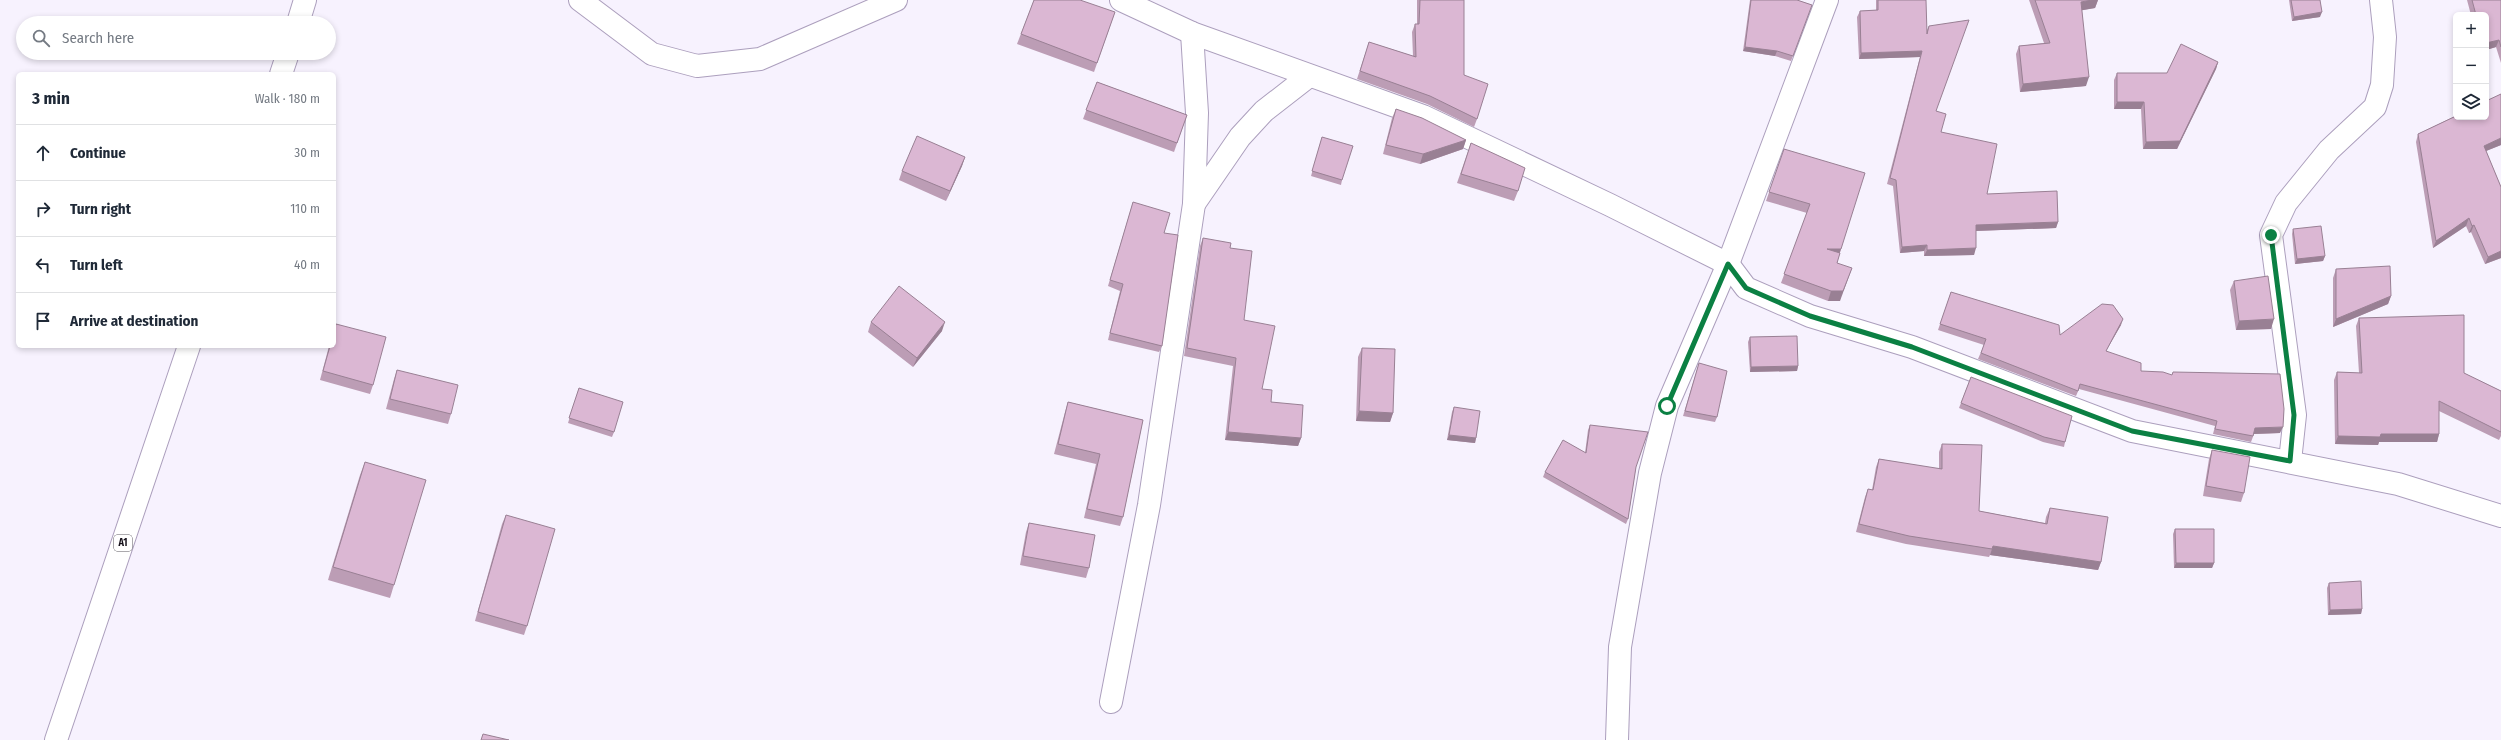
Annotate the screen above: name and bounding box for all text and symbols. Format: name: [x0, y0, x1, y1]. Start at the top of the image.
map controls: [2453, 12, 2489, 120]
button: +: [2453, 12, 2489, 48]
search box: [16, 16, 336, 60]
icon: search: [30, 27, 52, 49]
text: Search here: [62, 29, 134, 47]
button: −: [2453, 48, 2489, 84]
button: layers: [2453, 84, 2489, 120]
text: 3 min: [32, 88, 70, 109]
text: Walk · 180 m: [255, 91, 320, 106]
icon: ahead: [32, 142, 54, 164]
text: Continue: [70, 144, 126, 162]
text: 30 m: [294, 145, 320, 160]
icon: right: [32, 198, 54, 220]
text: Turn right: [70, 200, 131, 218]
text: 110 m: [290, 201, 320, 216]
route end: [2262, 226, 2280, 244]
icon: left: [32, 254, 54, 276]
text: Turn left: [70, 256, 123, 274]
text: 40 m: [294, 257, 320, 272]
icon: arrive: [32, 310, 54, 332]
text: Arrive at destination: [70, 312, 198, 330]
route start: [1658, 397, 1676, 415]
road number: A1: [114, 535, 132, 551]

